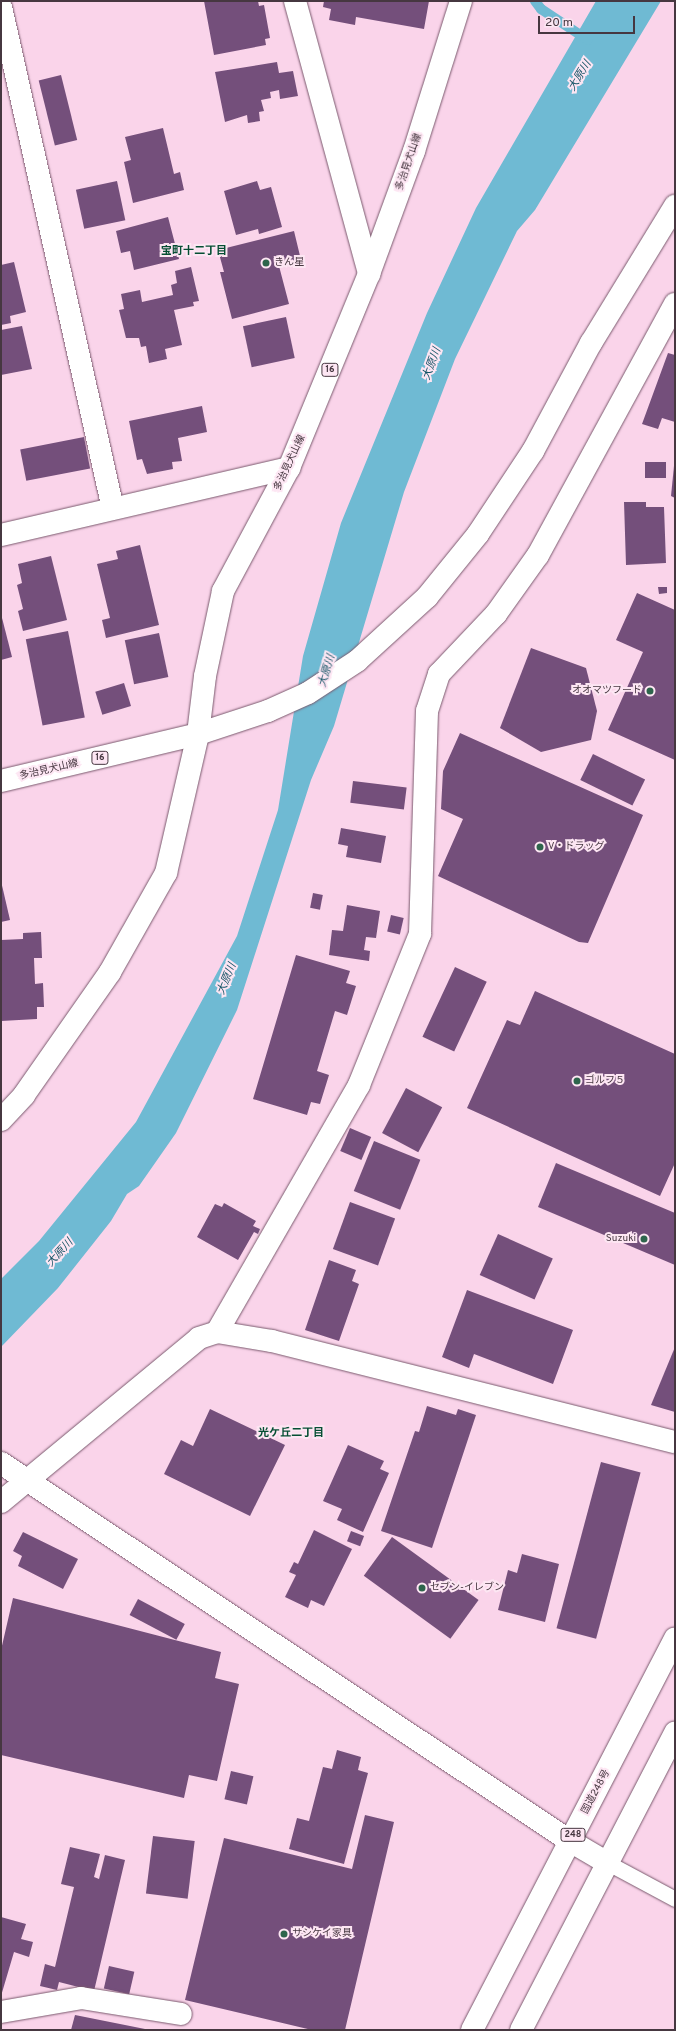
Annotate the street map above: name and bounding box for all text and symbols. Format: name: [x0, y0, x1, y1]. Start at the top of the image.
scale bar: [540, 8, 637, 34]
text: 20 m: [545, 15, 573, 31]
water label: 大原川: [566, 58, 594, 94]
street label: 多治見犬山線: [394, 132, 424, 192]
district label: 宝町十二丁目: [161, 244, 227, 258]
place label: きん星: [274, 257, 304, 269]
marker: きん星: [261, 258, 271, 268]
water label: 大原川: [420, 346, 444, 382]
road number: 16: [321, 363, 339, 377]
street label: 多治見犬山線: [272, 433, 308, 493]
water label: 大原川: [316, 653, 338, 689]
place label: オオマツフード: [572, 685, 642, 697]
marker: オオマツフード: [645, 686, 655, 696]
road number: 16: [91, 751, 109, 765]
street label: 多治見犬山線: [18, 757, 80, 783]
place label: V・ドラッグ: [548, 841, 605, 853]
marker: V・ドラッグ: [535, 842, 545, 852]
water label: 大原川: [215, 961, 239, 997]
place label: ゴルフ５: [585, 1075, 625, 1087]
marker: ゴルフ５: [572, 1076, 582, 1086]
place label: Suzuki: [606, 1233, 636, 1245]
marker: Suzuki: [639, 1234, 649, 1244]
water label: 大原川: [44, 1236, 76, 1270]
district label: 光ケ丘二丁目: [258, 1426, 324, 1440]
place label: セブン-イレブン: [430, 1582, 504, 1594]
marker: セブン-イレブン: [417, 1583, 427, 1593]
street label: 国道248号: [579, 1768, 613, 1816]
road number: 248: [560, 1828, 586, 1842]
place label: サシケイ家具: [292, 1928, 352, 1940]
marker: サシケイ家具: [279, 1929, 289, 1939]

